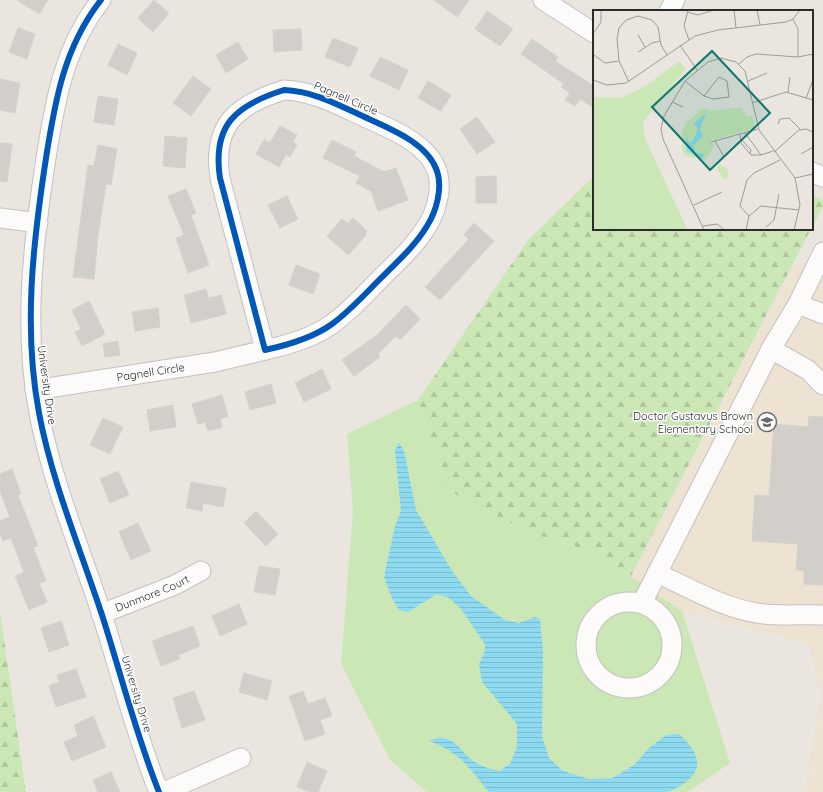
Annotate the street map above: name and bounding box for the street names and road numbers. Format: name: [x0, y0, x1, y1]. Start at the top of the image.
street label: Pagnell Circle: [312, 78, 380, 118]
street label: University Drive: [35, 345, 59, 425]
street label: Pagnell Circle: [116, 360, 186, 384]
street label: Dunmore Court: [113, 572, 192, 615]
street label: University Drive: [119, 654, 155, 734]

